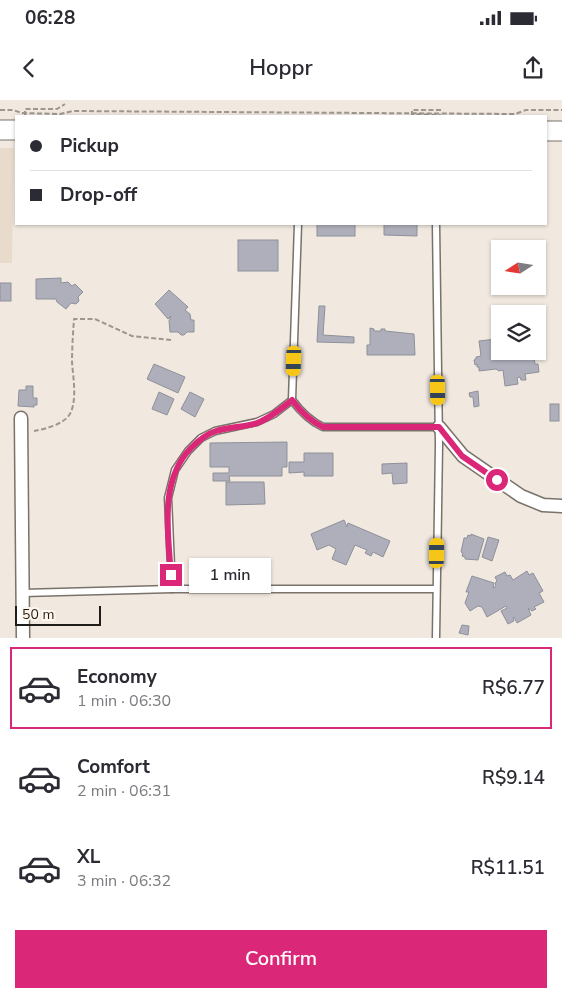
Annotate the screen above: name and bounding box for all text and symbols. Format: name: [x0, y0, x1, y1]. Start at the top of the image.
text: 06:28: [25, 5, 75, 31]
text: Hoppr: [249, 53, 313, 83]
icon: back: [15, 54, 43, 82]
icon: share: [519, 54, 547, 82]
text: Pickup: [60, 133, 119, 159]
text: Drop-off: [60, 182, 137, 208]
north arrow: [491, 240, 546, 295]
map controls: [491, 240, 546, 360]
button: layers: [491, 305, 546, 360]
car: [285, 346, 302, 376]
car: [430, 375, 445, 405]
route start: [486, 469, 508, 491]
car: [429, 538, 444, 568]
callout: 1 min: [188, 558, 271, 592]
route end: [160, 564, 182, 586]
text: 1 min: [210, 564, 250, 586]
scale bar: [15, 603, 101, 626]
text: 50 m: [22, 605, 54, 624]
text: Economy: [77, 664, 157, 690]
icon: car: [17, 666, 62, 711]
text: R$6.77: [482, 675, 545, 701]
text: 1 min · 06:30: [77, 690, 171, 712]
text: Comfort: [77, 754, 150, 780]
icon: car: [17, 756, 62, 801]
text: R$9.14: [482, 765, 545, 791]
text: 2 min · 06:31: [77, 780, 171, 802]
text: XL: [77, 844, 100, 870]
icon: car: [17, 846, 62, 891]
text: R$11.51: [471, 855, 545, 881]
text: 3 min · 06:32: [77, 870, 171, 892]
button: Confirm: [15, 930, 547, 988]

